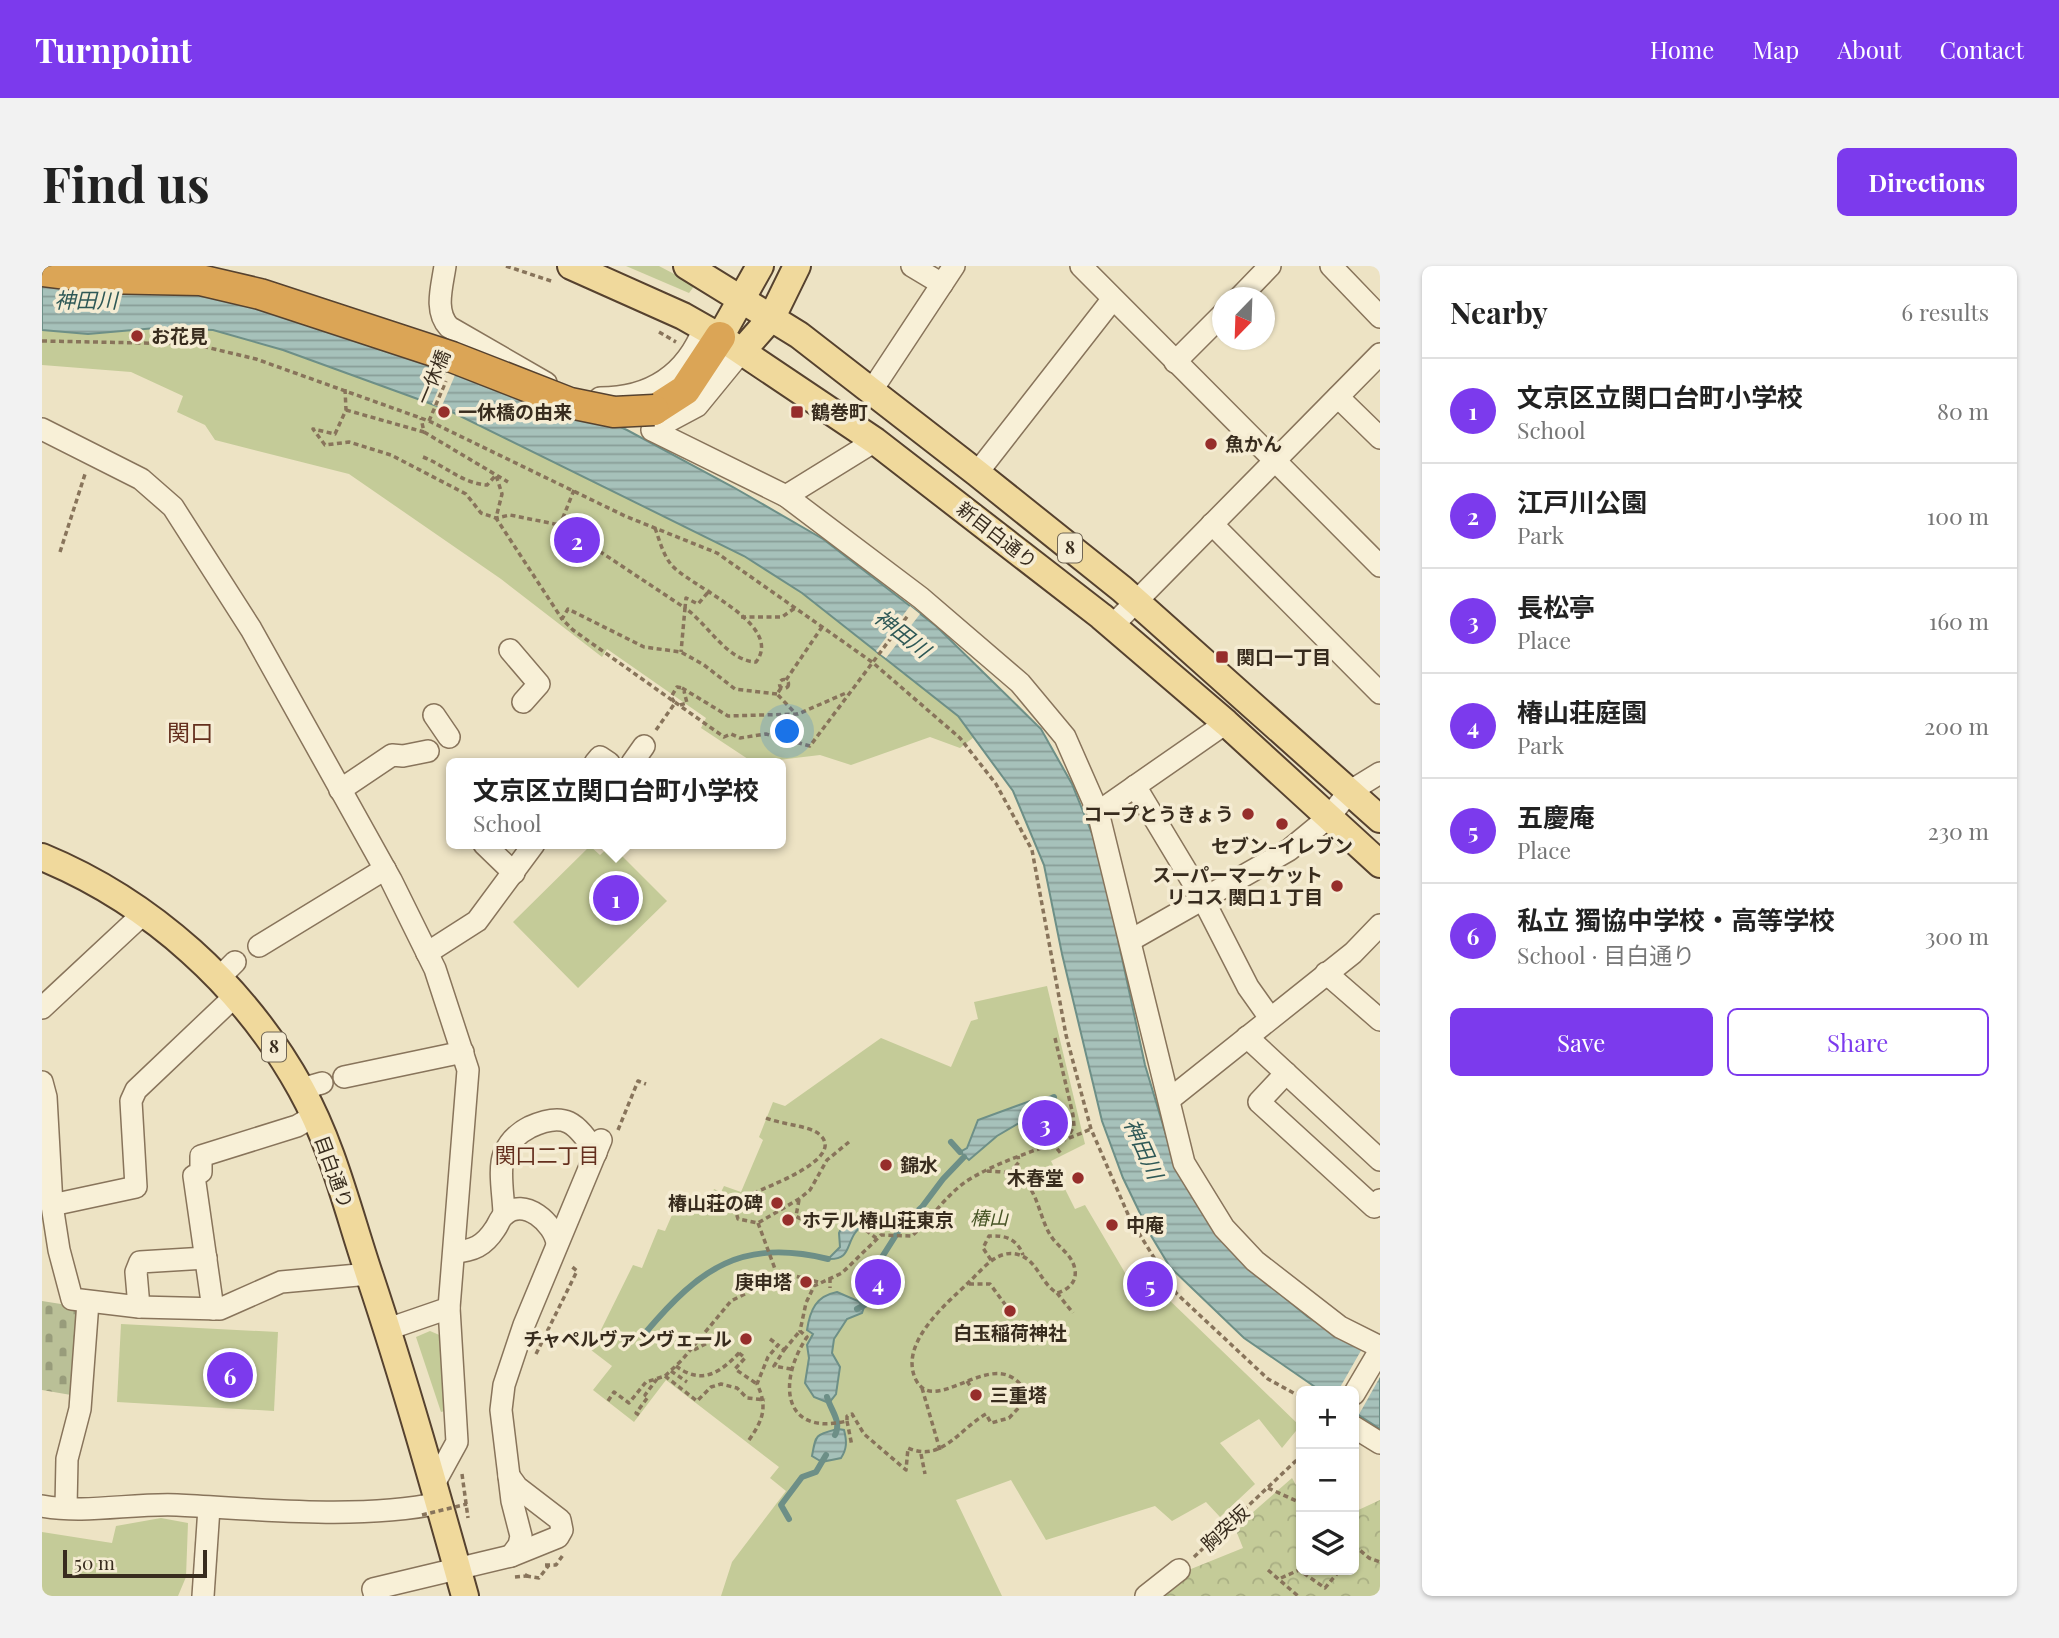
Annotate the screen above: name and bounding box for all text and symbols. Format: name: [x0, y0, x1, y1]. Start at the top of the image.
text: Turnpoint: [35, 27, 192, 71]
text: Home: [1650, 33, 1714, 65]
text: Map: [1752, 33, 1799, 65]
text: About: [1837, 33, 1901, 65]
text: Contact: [1939, 33, 2024, 65]
button: Directions: [1837, 148, 2017, 216]
text: Find us: [42, 150, 210, 215]
water label: 神田川: [55, 285, 119, 313]
north arrow: [1212, 287, 1275, 350]
text: Nearby: [1450, 292, 1548, 332]
text: 6 results: [1901, 296, 1989, 327]
place label: お花見: [151, 322, 208, 348]
marker: お花見: [129, 328, 145, 344]
street label: 一休橋: [409, 345, 455, 408]
text: 文京区立関口台町小学校: [1517, 379, 1803, 414]
text: 1: [1469, 395, 1477, 426]
text: 80 m: [1937, 395, 1989, 426]
place label: 一休橋の由来: [458, 398, 572, 424]
place label: 鶴巻町: [811, 398, 868, 424]
marker: 一休橋の由来: [436, 404, 452, 420]
marker: 鶴巻町: [789, 404, 805, 420]
text: School: [1517, 414, 1586, 445]
place label: 魚かん: [1225, 430, 1282, 456]
marker: 魚かん: [1203, 436, 1219, 452]
text: 江戸川公園: [1517, 484, 1647, 519]
street label: 新目白通り: [952, 495, 1043, 574]
text: 2: [1467, 500, 1479, 531]
text: 100 m: [1927, 500, 1989, 531]
pin: 2: [554, 514, 600, 566]
text: Park: [1517, 519, 1564, 550]
road number: 8: [1058, 534, 1082, 562]
text: 長松亭: [1517, 589, 1595, 624]
water label: 神田川: [870, 602, 938, 664]
text: 3: [1467, 605, 1479, 636]
text: 160 m: [1929, 605, 1989, 636]
text: Place: [1517, 624, 1571, 655]
place label: 関口一丁目: [1236, 643, 1331, 669]
marker: 関口一丁目: [1214, 649, 1230, 665]
text: 椿山荘庭園: [1517, 694, 1647, 729]
text: 4: [1467, 710, 1479, 741]
text: 200 m: [1924, 710, 1989, 741]
your location: [770, 714, 804, 748]
district label: 関口: [167, 716, 213, 747]
text: Park: [1517, 729, 1564, 760]
popup: [446, 758, 786, 849]
text: 文京区立関口台町小学校: [473, 772, 759, 807]
text: 五慶庵: [1517, 799, 1595, 834]
place label: コープとうきょう: [1083, 800, 1234, 826]
marker: コープとうきょう: [1240, 806, 1256, 822]
text: School: [473, 807, 542, 838]
text: 5: [1468, 815, 1478, 846]
text: 230 m: [1928, 815, 1989, 846]
marker: セブン-イレブン: [1274, 816, 1290, 832]
place label: セブン-イレブン: [1211, 832, 1353, 858]
text: Place: [1517, 834, 1571, 865]
place label: スーパーマーケット リコス 関口１丁目: [1152, 861, 1323, 909]
pin: 1: [593, 872, 639, 924]
marker: スーパーマーケット リコス 関口１丁目: [1329, 878, 1345, 894]
text: 私立 獨協中学校・高等学校: [1517, 902, 1835, 937]
text: 6: [1467, 920, 1479, 951]
text: 300 m: [1925, 920, 1989, 951]
text: School · 目白通り: [1517, 939, 1695, 970]
button: Save: [1450, 1008, 1713, 1076]
button: Share: [1727, 1008, 1989, 1076]
road number: 8: [262, 1032, 286, 1062]
pin: 3: [1022, 1097, 1068, 1149]
water label: 神田川: [1119, 1114, 1171, 1184]
street label: 目白通り: [310, 1131, 360, 1212]
district label: 関口二丁目: [495, 1140, 600, 1168]
place label: 錦水: [900, 1151, 938, 1177]
marker: 錦水: [878, 1157, 894, 1173]
place label: 木春堂: [1007, 1164, 1064, 1190]
marker: 木春堂: [1070, 1170, 1086, 1186]
place label: 椿山荘の碑: [668, 1189, 763, 1215]
marker: 椿山荘の碑: [769, 1195, 785, 1211]
park label: 椿山: [970, 1204, 1009, 1230]
place label: ホテル椿山荘東京: [802, 1206, 954, 1232]
place label: 中庵: [1126, 1211, 1164, 1237]
marker: ホテル椿山荘東京: [780, 1212, 796, 1228]
marker: 中庵: [1104, 1217, 1120, 1233]
pin: 4: [855, 1256, 901, 1308]
pin: 5: [1127, 1258, 1173, 1310]
place label: 庚申塔: [735, 1268, 792, 1294]
marker: 庚申塔: [798, 1274, 814, 1290]
marker: 白玉稲荷神社: [1002, 1303, 1018, 1319]
place label: 白玉稲荷神社: [953, 1319, 1067, 1345]
place label: チャペルヴァンヴェール: [523, 1325, 732, 1351]
marker: チャペルヴァンヴェール: [738, 1331, 754, 1347]
pin: 6: [207, 1349, 253, 1401]
place label: 三重塔: [990, 1381, 1047, 1407]
map controls: [1296, 1386, 1359, 1575]
button: +: [1296, 1386, 1359, 1449]
marker: 三重塔: [968, 1387, 984, 1403]
button: −: [1296, 1449, 1359, 1512]
street label: 胸突坂: [1195, 1498, 1254, 1556]
button: layers: [1296, 1512, 1359, 1575]
scale bar: [63, 1547, 206, 1579]
text: 50 m: [74, 1549, 115, 1575]

